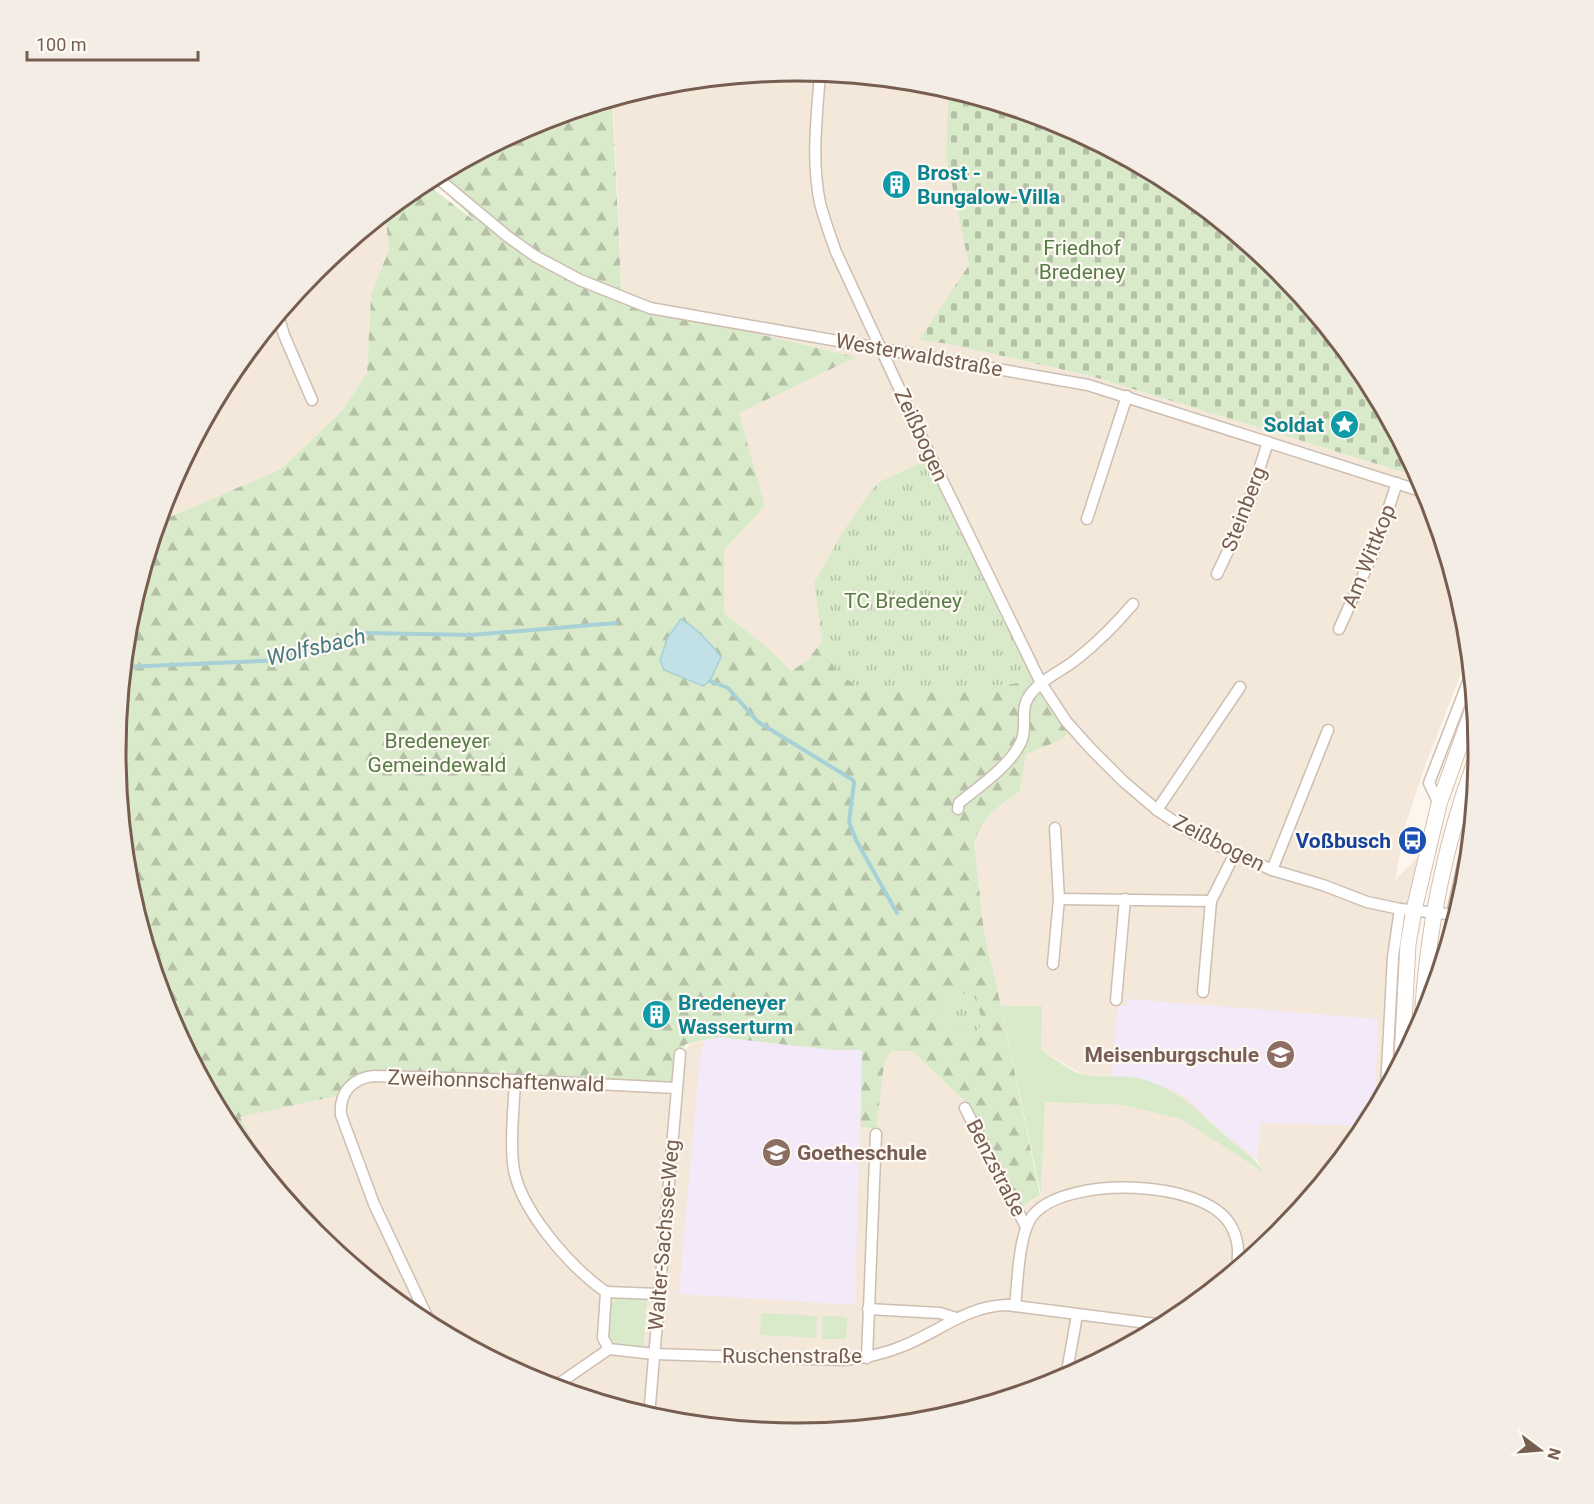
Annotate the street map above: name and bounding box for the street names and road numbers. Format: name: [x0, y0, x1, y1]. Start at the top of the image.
street label: Westerwaldstraße: [834, 328, 1004, 382]
street label: Zeißbogen: [889, 385, 953, 485]
street label: Steinberg: [1217, 463, 1271, 555]
street label: Am Wittkop: [1337, 501, 1401, 611]
street label: Zeißbogen: [1169, 810, 1269, 876]
street label: Zweihonnschaftenwald: [387, 1065, 605, 1097]
street label: Benzstraße: [961, 1115, 1031, 1221]
street label: Walter-Sachsse-Weg: [644, 1138, 684, 1332]
street label: Ruschenstraße: [722, 1344, 862, 1368]

